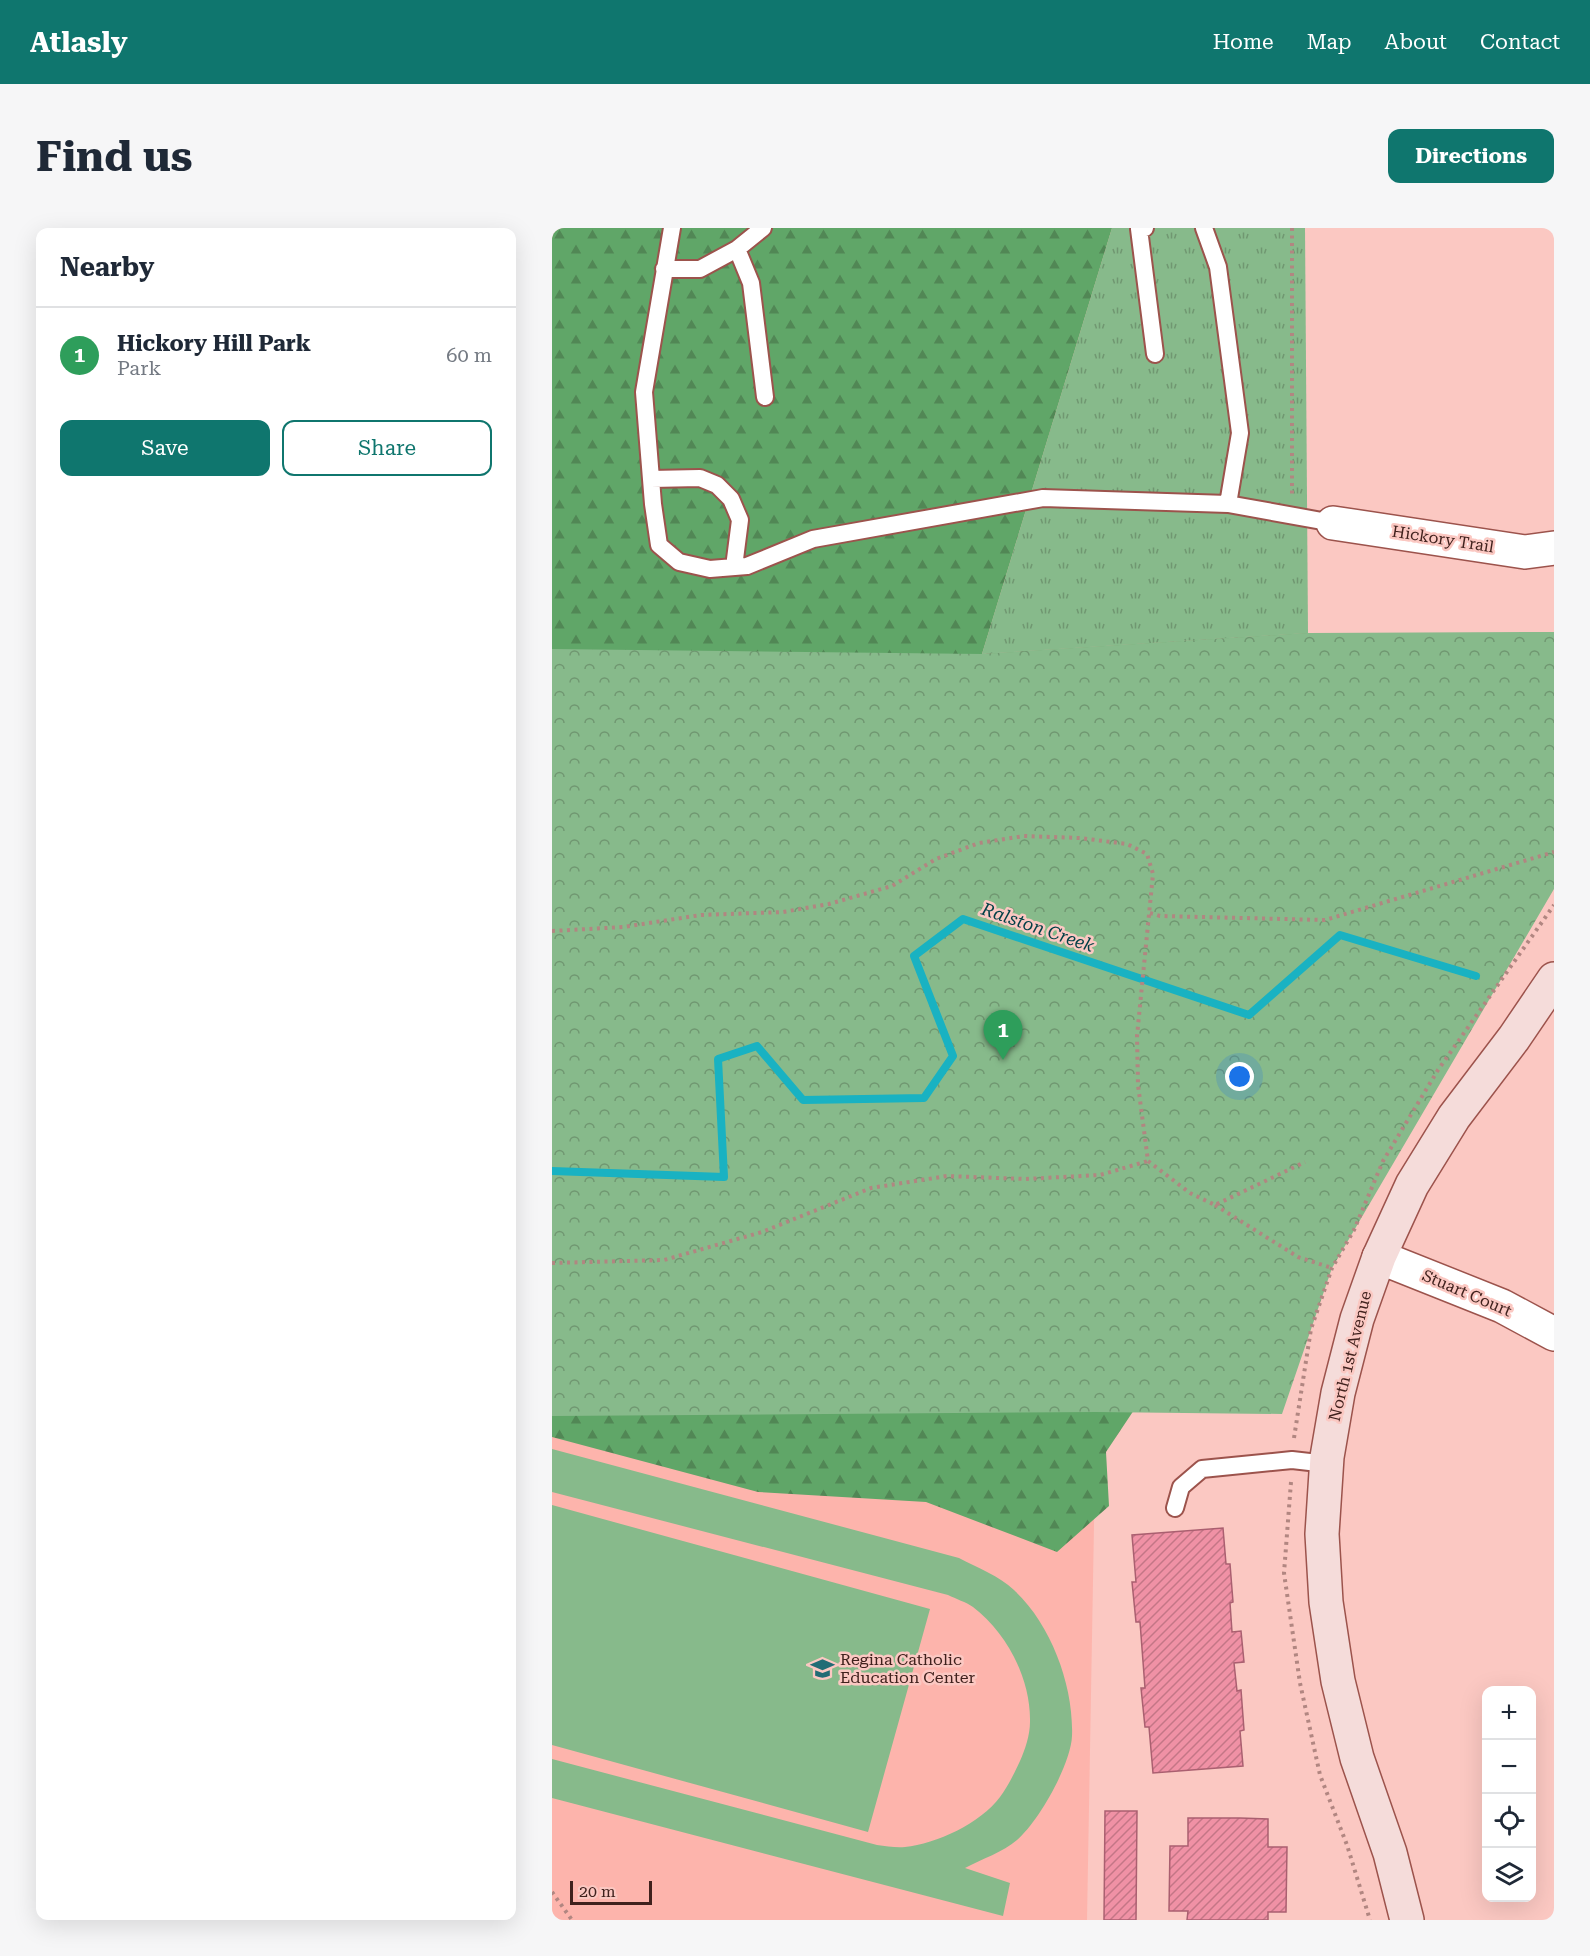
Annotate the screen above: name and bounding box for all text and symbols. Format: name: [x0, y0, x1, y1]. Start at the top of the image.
text: Atlasly: [30, 26, 128, 59]
text: Home: [1213, 30, 1274, 54]
text: Map: [1307, 30, 1352, 54]
text: About: [1385, 30, 1447, 54]
text: Contact: [1480, 30, 1560, 54]
button: Directions: [1388, 129, 1554, 183]
text: Find us: [36, 132, 193, 181]
text: Nearby: [60, 252, 154, 282]
text: Hickory Hill Park: [117, 331, 311, 356]
text: 1: [74, 343, 85, 367]
text: 60 m: [446, 343, 492, 367]
text: Park: [117, 356, 161, 380]
button: Save: [60, 420, 270, 476]
button: Share: [282, 420, 492, 476]
street label: Hickory Trail: [1391, 522, 1495, 556]
water label: Ralston Creek: [978, 898, 1097, 956]
pin: 1: [984, 1010, 1022, 1060]
your location: [1225, 1062, 1254, 1091]
street label: Stuart Court: [1419, 1266, 1515, 1320]
street label: North 1st Avenue: [1325, 1289, 1375, 1423]
place label: Regina Catholic Education Center: [840, 1650, 976, 1687]
school or university icon: Regina Catholic Education Center: [809, 1655, 835, 1681]
map controls: [1482, 1686, 1536, 1902]
button: +: [1482, 1686, 1536, 1740]
button: −: [1482, 1740, 1536, 1794]
button: locate: [1482, 1794, 1536, 1848]
button: layers: [1482, 1848, 1536, 1902]
scale bar: [570, 1878, 652, 1906]
text: 20 m: [579, 1882, 616, 1901]

